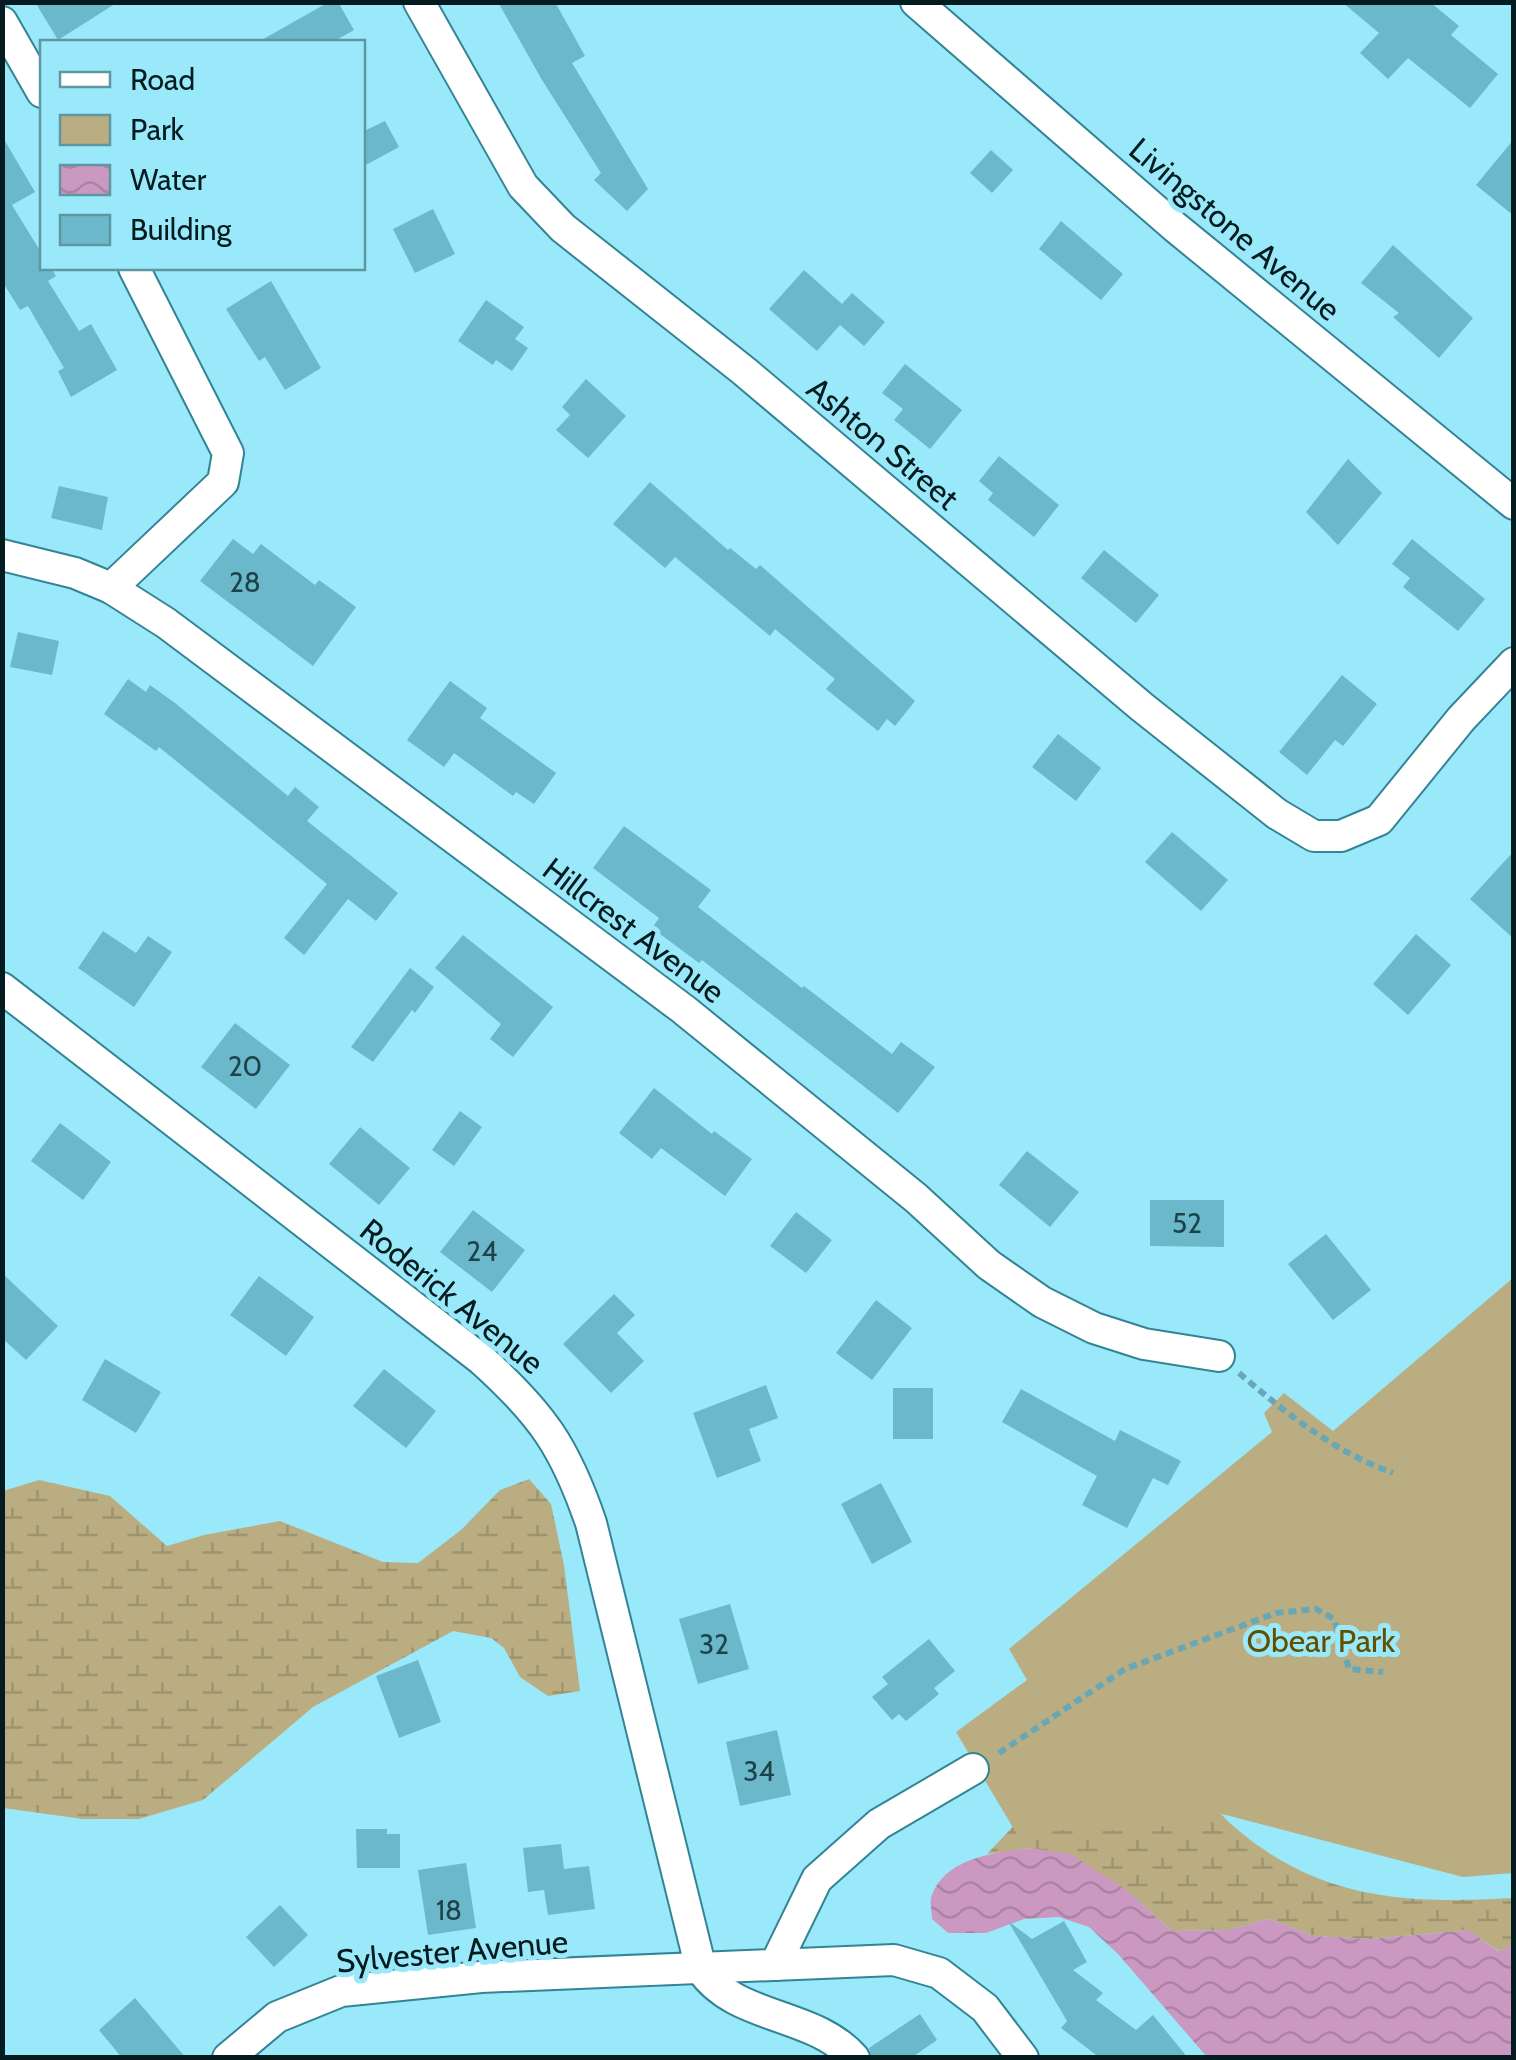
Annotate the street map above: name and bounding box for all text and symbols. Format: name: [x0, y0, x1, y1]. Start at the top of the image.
legend: [40, 40, 365, 270]
text: Road: [130, 61, 195, 98]
text: Park: [130, 111, 185, 148]
street label: Livingstone Avenue: [1121, 129, 1349, 329]
text: Water: [130, 161, 207, 198]
text: Building: [130, 211, 233, 248]
street label: Ashton Street: [799, 368, 967, 518]
house number: 28: [229, 565, 261, 599]
street label: Hillcrest Avenue: [535, 849, 733, 1011]
house number: 20: [228, 1049, 262, 1083]
house number: 52: [1172, 1206, 1202, 1240]
street label: Roderick Avenue: [352, 1210, 552, 1382]
house number: 24: [467, 1234, 497, 1268]
park label: Obear Park: [1247, 1621, 1396, 1660]
house number: 32: [699, 1627, 729, 1661]
house number: 34: [743, 1754, 775, 1788]
house number: 18: [436, 1893, 462, 1927]
street label: Sylvester Avenue: [334, 1921, 570, 1981]

